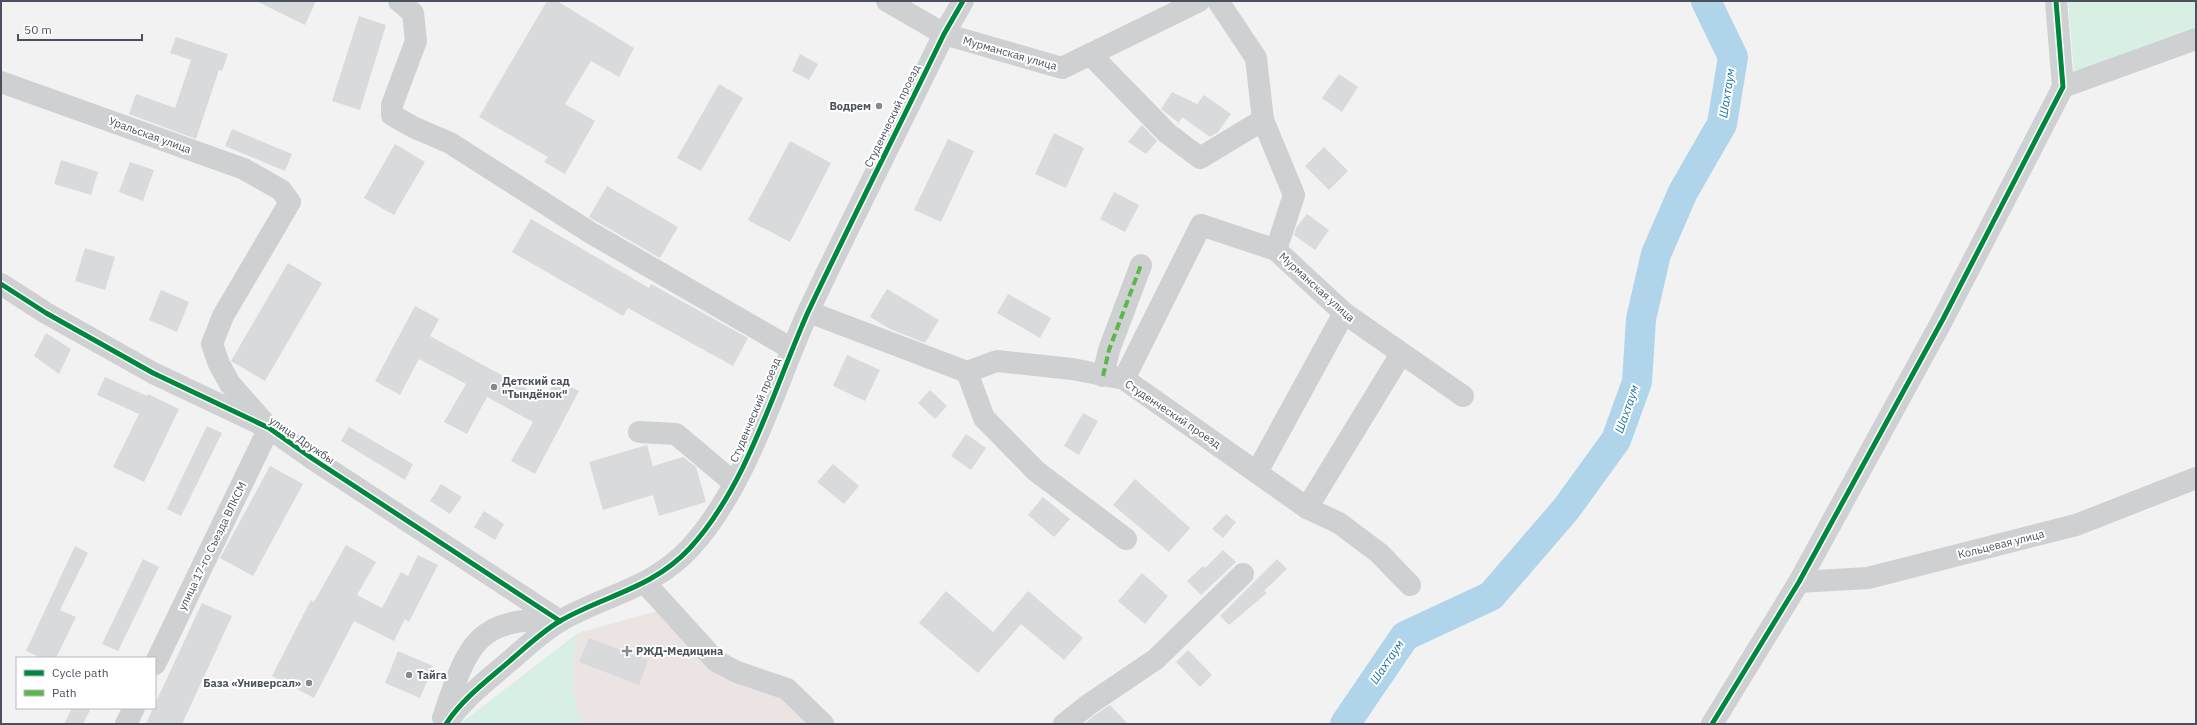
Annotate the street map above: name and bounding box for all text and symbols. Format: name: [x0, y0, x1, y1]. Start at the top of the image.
scale bar: [18, 16, 142, 42]
text: 50 m: [24, 22, 52, 37]
street label: Мурманская улица: [961, 33, 1059, 73]
street label: Студенческий проезд: [861, 62, 923, 170]
water label: Шахтаум: [1715, 67, 1738, 119]
place label: Водрем: [829, 99, 871, 113]
marker: Водрем: [874, 101, 884, 111]
street label: Уральская улица: [107, 114, 193, 156]
street label: Мурманская улица: [1276, 249, 1358, 325]
street label: Студенческий проезд: [727, 355, 784, 465]
place label: Детский сад "Тындёнок": [502, 374, 571, 401]
street label: Студенческий проезд: [1122, 377, 1224, 452]
marker: Детский сад "Тындёнок": [489, 382, 499, 392]
water label: Шахтаум: [1611, 383, 1642, 435]
street label: улица Дружбы: [267, 413, 337, 467]
street label: улица 17-го Съезда ВЛКСМ: [175, 479, 249, 613]
street label: Кольцевая улица: [1956, 526, 2046, 562]
water label: Шахтаум: [1366, 637, 1407, 687]
place label: РЖД-Медицина: [636, 644, 723, 658]
marker: РЖД-Медицина: [621, 645, 633, 657]
legend: [16, 657, 156, 709]
text: Cycle path: [52, 665, 109, 680]
place label: Тайга: [417, 668, 447, 682]
marker: Тайга: [404, 670, 414, 680]
place label: База «Универсал»: [203, 676, 301, 690]
marker: База «Универсал»: [304, 678, 314, 688]
text: Path: [52, 685, 77, 700]

